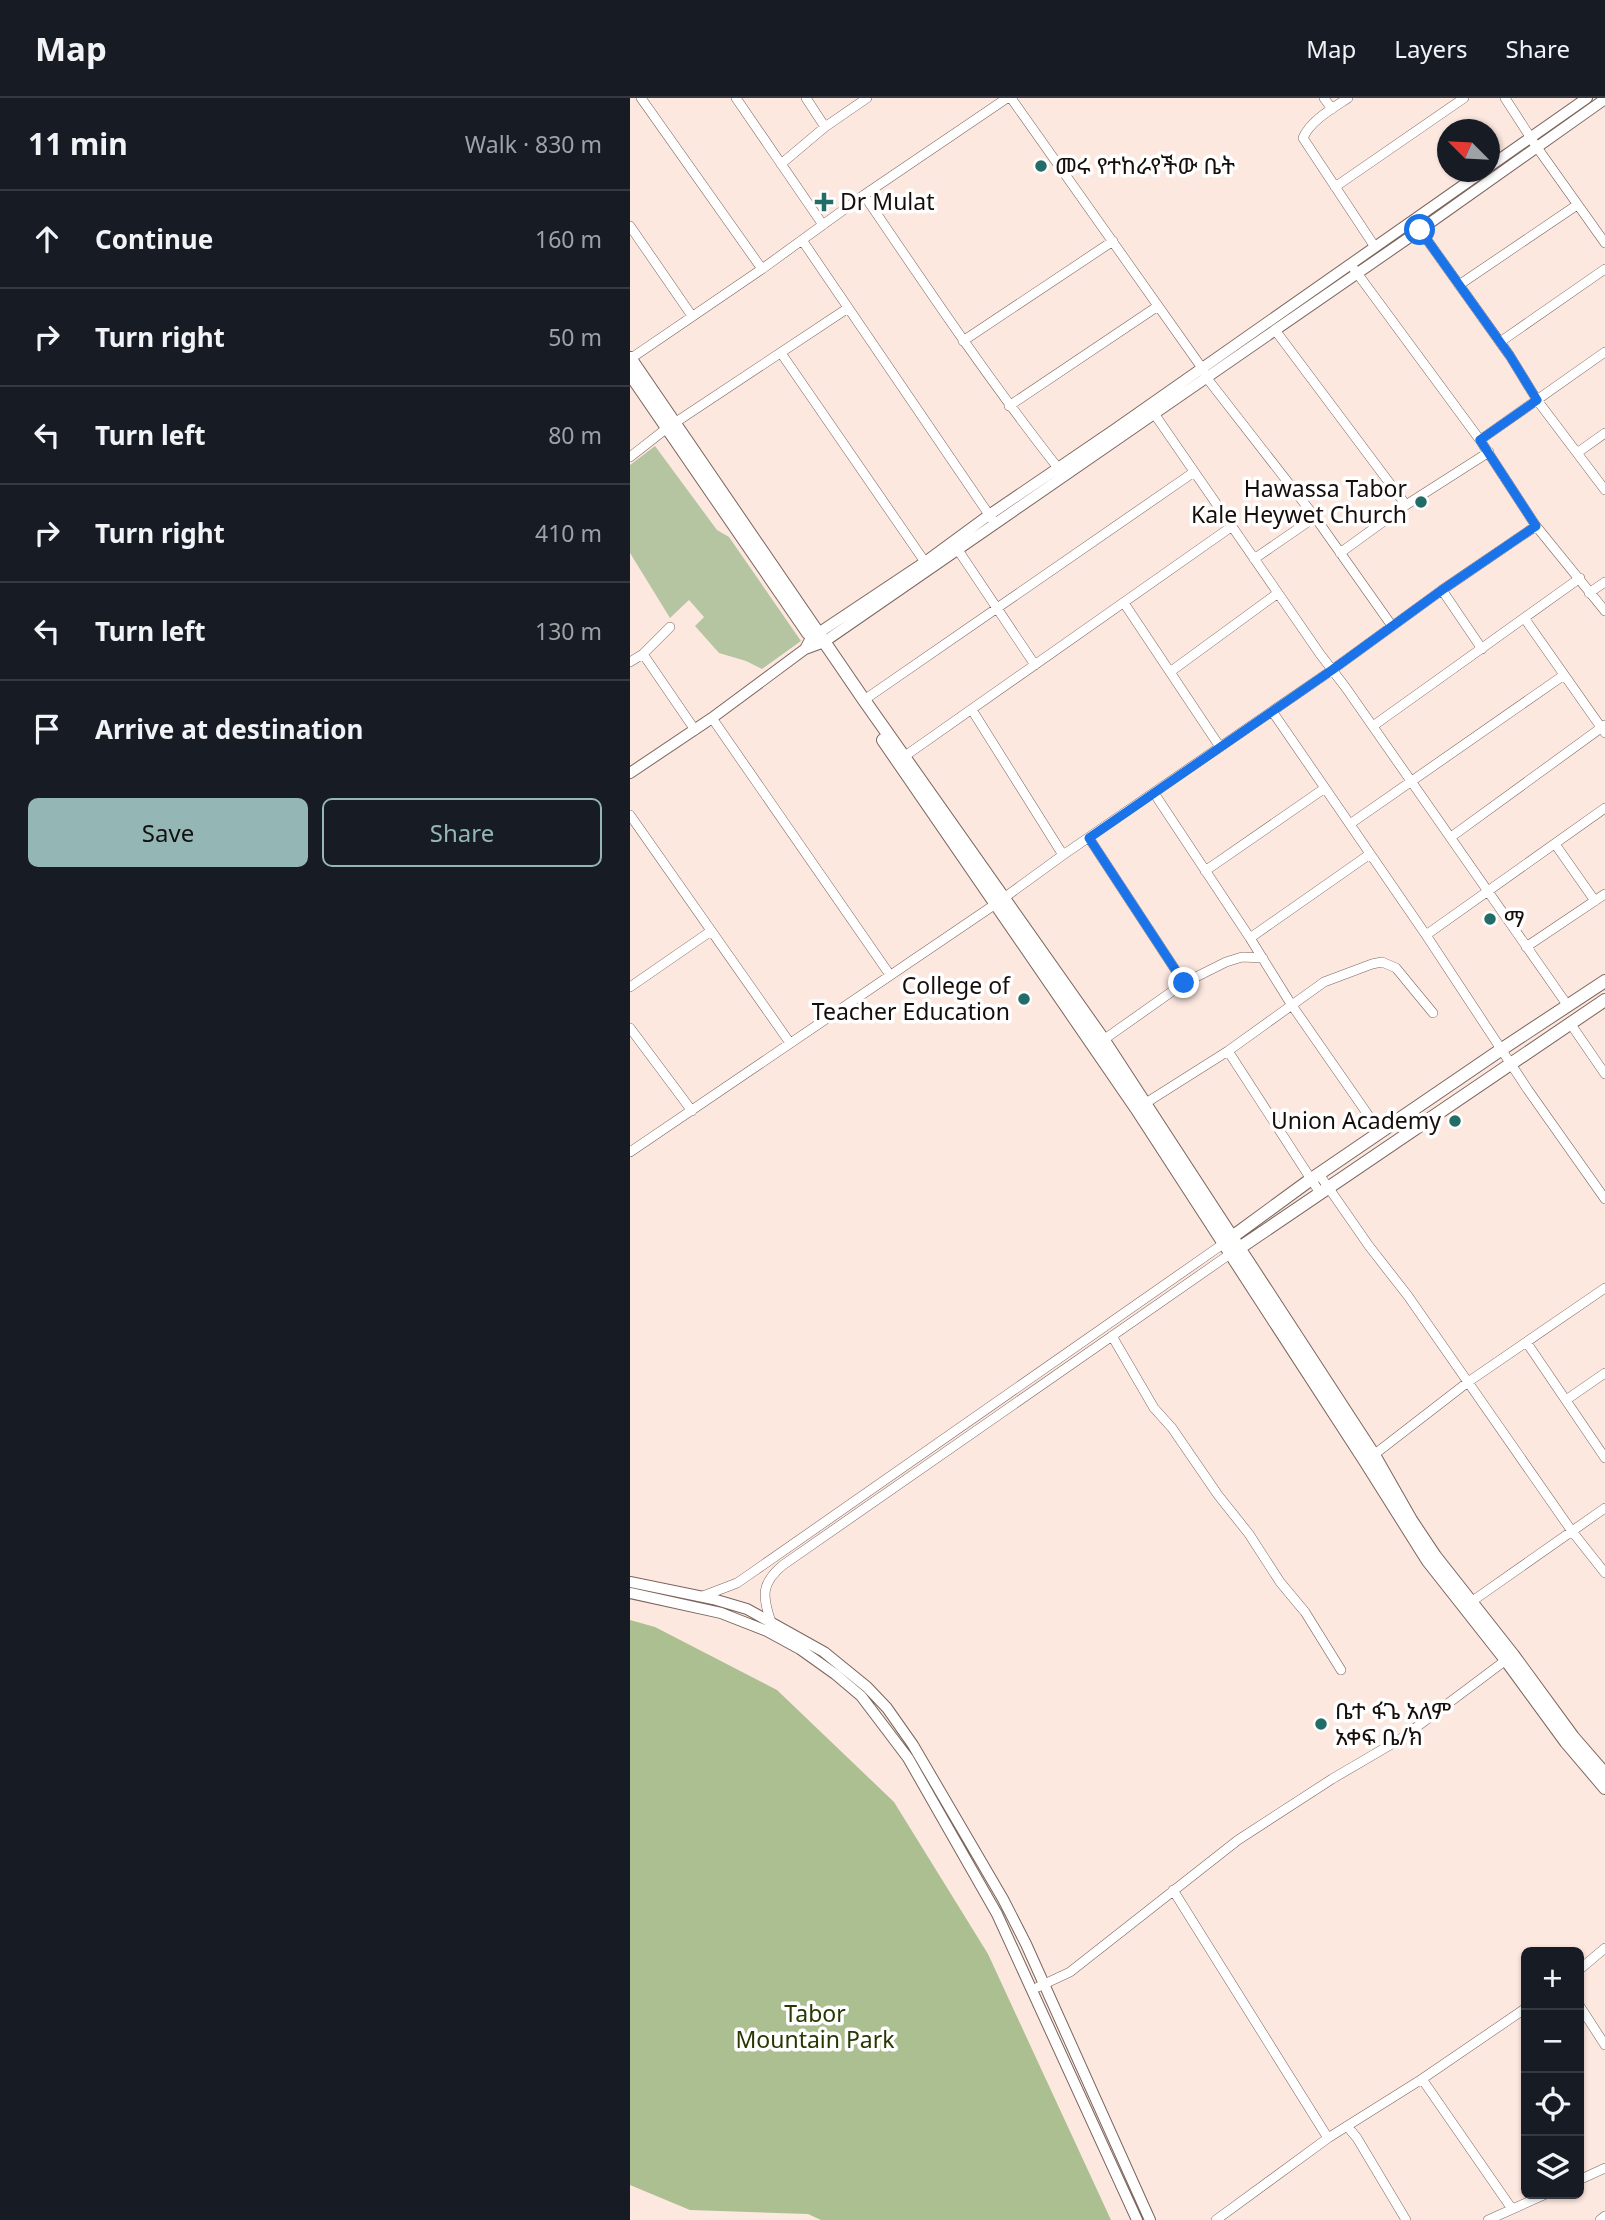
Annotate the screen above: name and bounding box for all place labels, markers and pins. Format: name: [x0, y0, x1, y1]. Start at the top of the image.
place label: መሩ የተከራየችው ቤት: [1055, 149, 1235, 181]
marker: መሩ የተከራየችው ቤት: [1033, 158, 1049, 174]
place label: Dr Mulat: [840, 185, 934, 217]
marker: Dr Mulat: [814, 192, 834, 212]
place label: Hawassa Tabor Kale Heywet Church: [1191, 472, 1407, 530]
marker: Hawassa Tabor Kale Heywet Church: [1413, 494, 1429, 510]
place label: ማ: [1504, 902, 1525, 934]
marker: ማ: [1482, 911, 1498, 927]
place label: College of Teacher Education: [812, 969, 1011, 1027]
marker: College of Teacher Education: [1016, 991, 1032, 1007]
place label: Union Academy: [1271, 1104, 1441, 1136]
marker: Union Academy: [1447, 1113, 1463, 1129]
place label: ቤተ ፋጌ አለም አቀፍ ቤ/ክ: [1335, 1694, 1451, 1752]
marker: ቤተ ፋጌ አለም አቀፍ ቤ/ክ: [1313, 1716, 1329, 1732]

